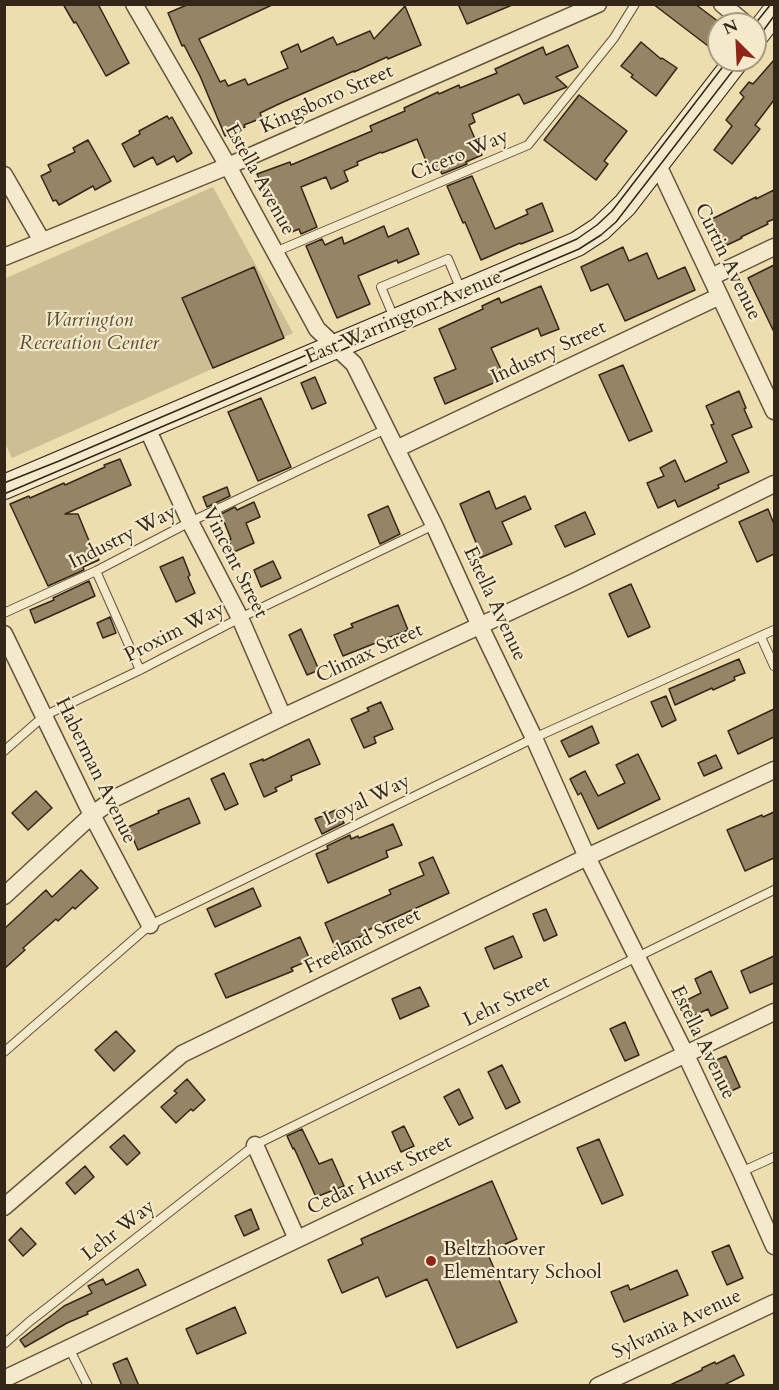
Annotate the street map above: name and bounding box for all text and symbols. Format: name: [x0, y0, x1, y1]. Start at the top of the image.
north arrow: [707, 12, 767, 72]
text: N: [720, 15, 741, 40]
street label: Kingsboro Street: [257, 60, 397, 140]
street label: Estella Avenue: [219, 120, 299, 240]
street label: Cicero Way: [407, 125, 513, 187]
street label: Curtin Avenue: [688, 200, 766, 324]
street label: East Warrington Avenue: [302, 266, 506, 370]
park label: Warrington Recreation Center: [19, 309, 159, 356]
street label: Industry Street: [488, 316, 610, 390]
street label: Industry Way: [65, 501, 181, 575]
street label: Vincent Street: [196, 504, 272, 622]
street label: Estella Avenue: [457, 543, 531, 665]
street label: Proxim Way: [121, 598, 229, 668]
street label: Climax Street: [313, 619, 427, 689]
street label: Haberman Avenue: [49, 694, 141, 848]
street label: Loyal Way: [320, 770, 414, 832]
street label: Freeland Street: [301, 904, 425, 980]
street label: Lehr Street: [460, 971, 554, 1033]
street label: Estella Avenue: [664, 982, 740, 1104]
street label: Cedar Hurst Street: [304, 1131, 456, 1221]
street label: Lehr Way: [78, 1195, 160, 1267]
place label: Beltzhoover Elementary School: [443, 1238, 602, 1285]
marker: Beltzhoover Elementary School: [424, 1254, 438, 1268]
street label: Sylvania Avenue: [608, 1284, 746, 1366]

